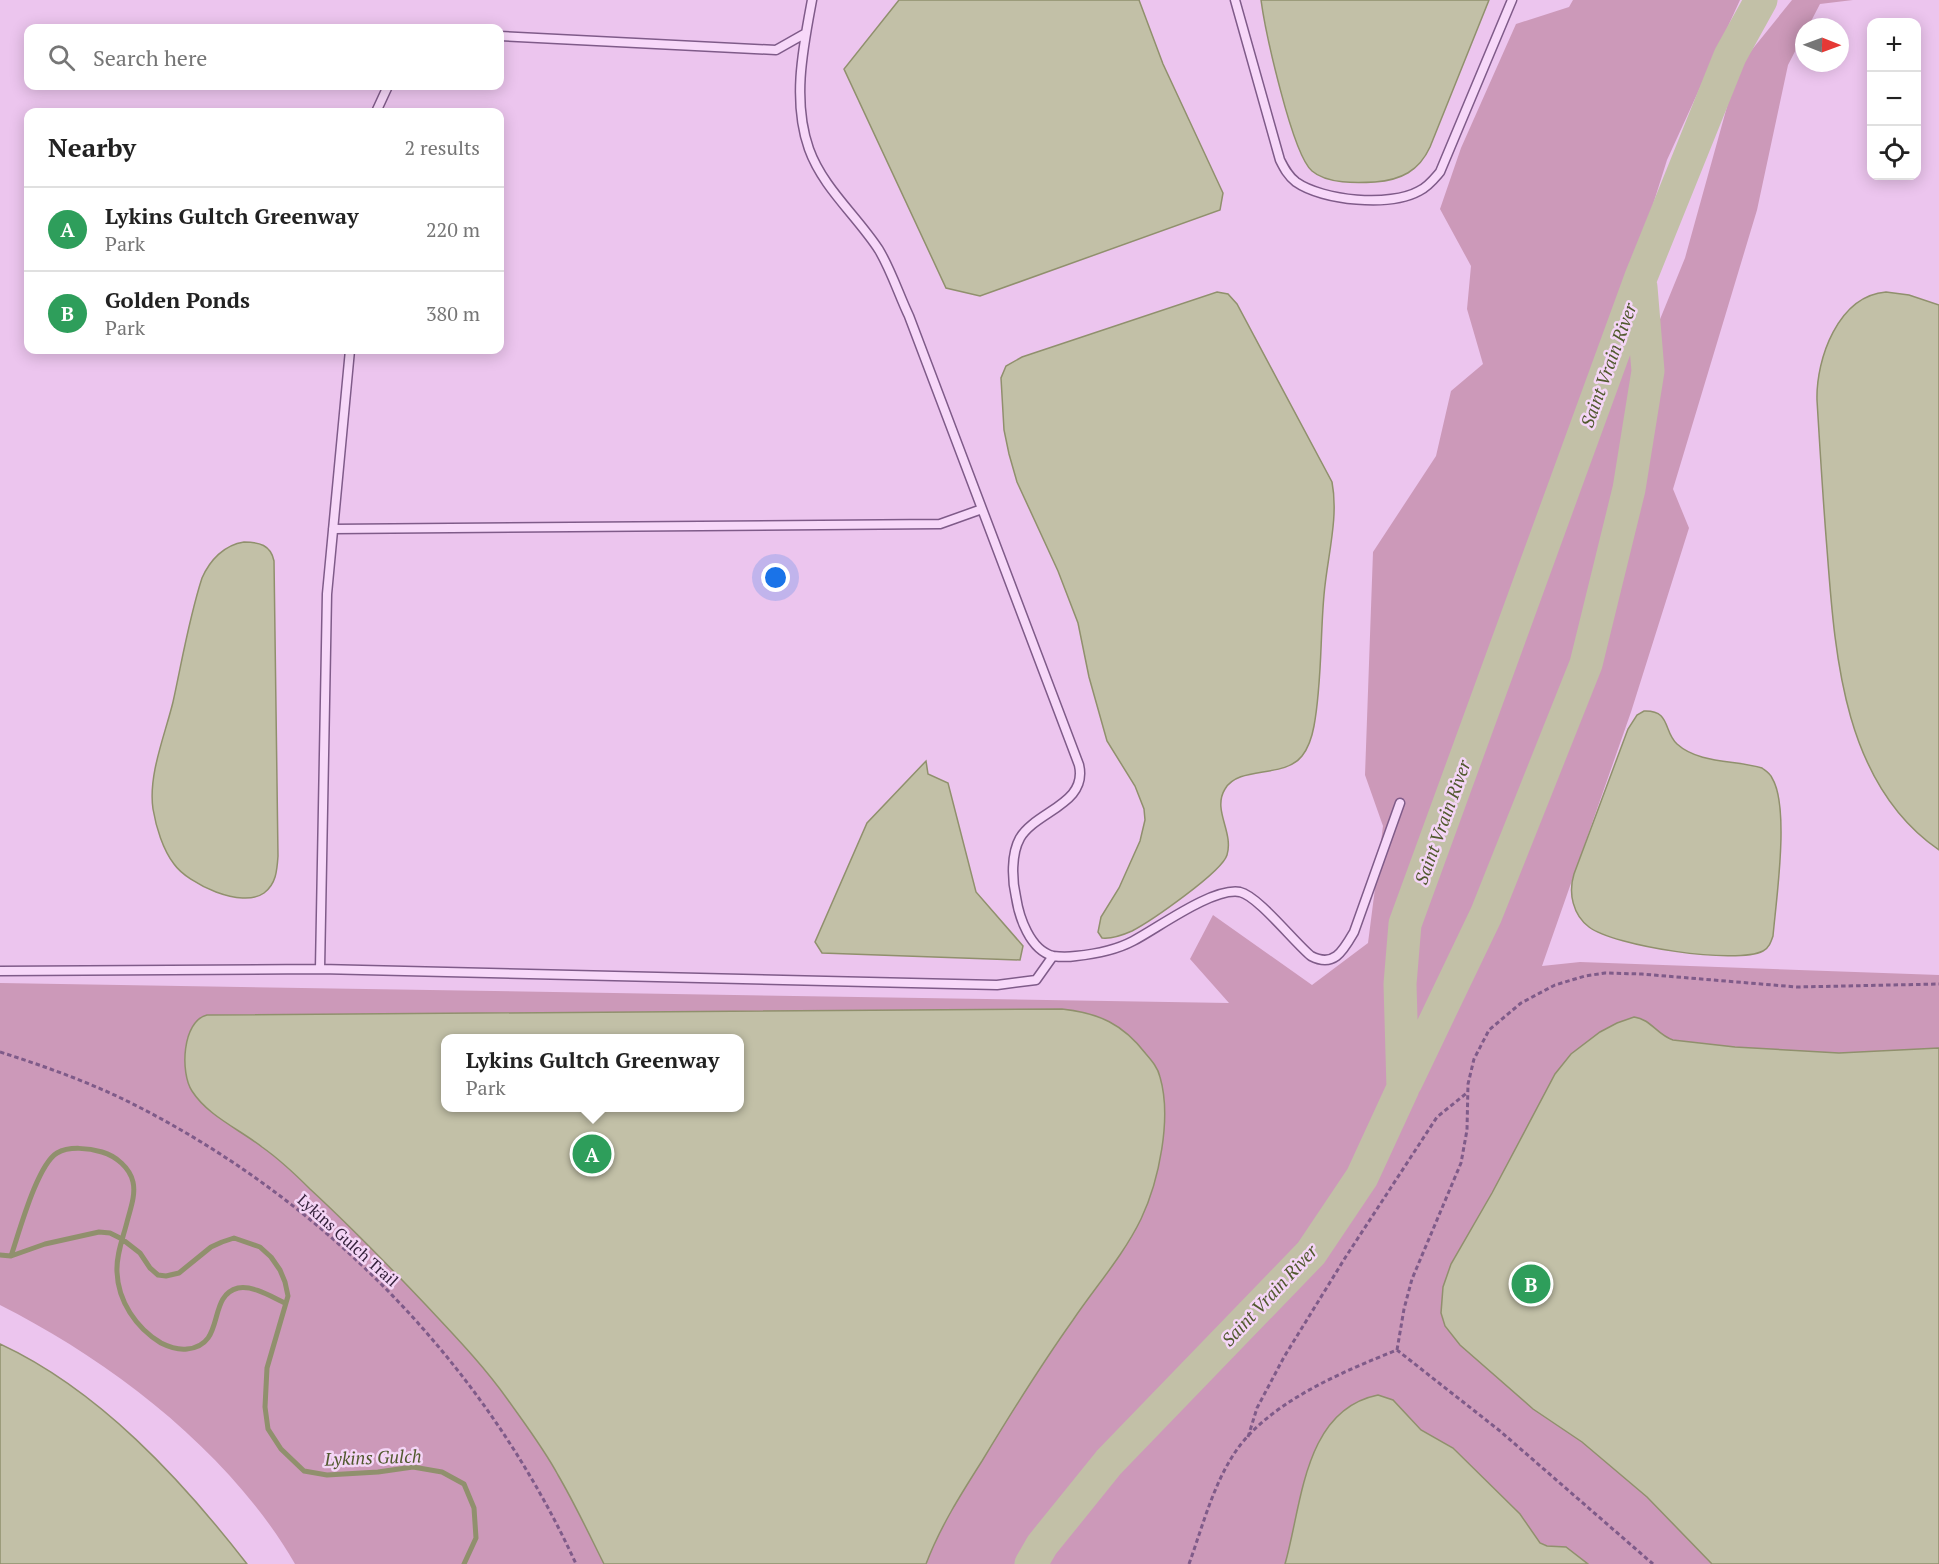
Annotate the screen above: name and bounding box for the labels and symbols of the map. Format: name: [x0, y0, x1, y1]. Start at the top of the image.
north arrow: [1795, 18, 1849, 72]
water label: Saint Vrain River: [1574, 299, 1642, 430]
your location: [761, 563, 790, 592]
water label: Saint Vrain River: [1408, 756, 1476, 887]
pin: A: [572, 1132, 612, 1176]
street label: Lykins Gulch Trail: [293, 1189, 403, 1291]
water label: Saint Vrain River: [1216, 1238, 1323, 1351]
pin: B: [1512, 1262, 1550, 1306]
water label: Lykins Gulch: [323, 1443, 422, 1471]

